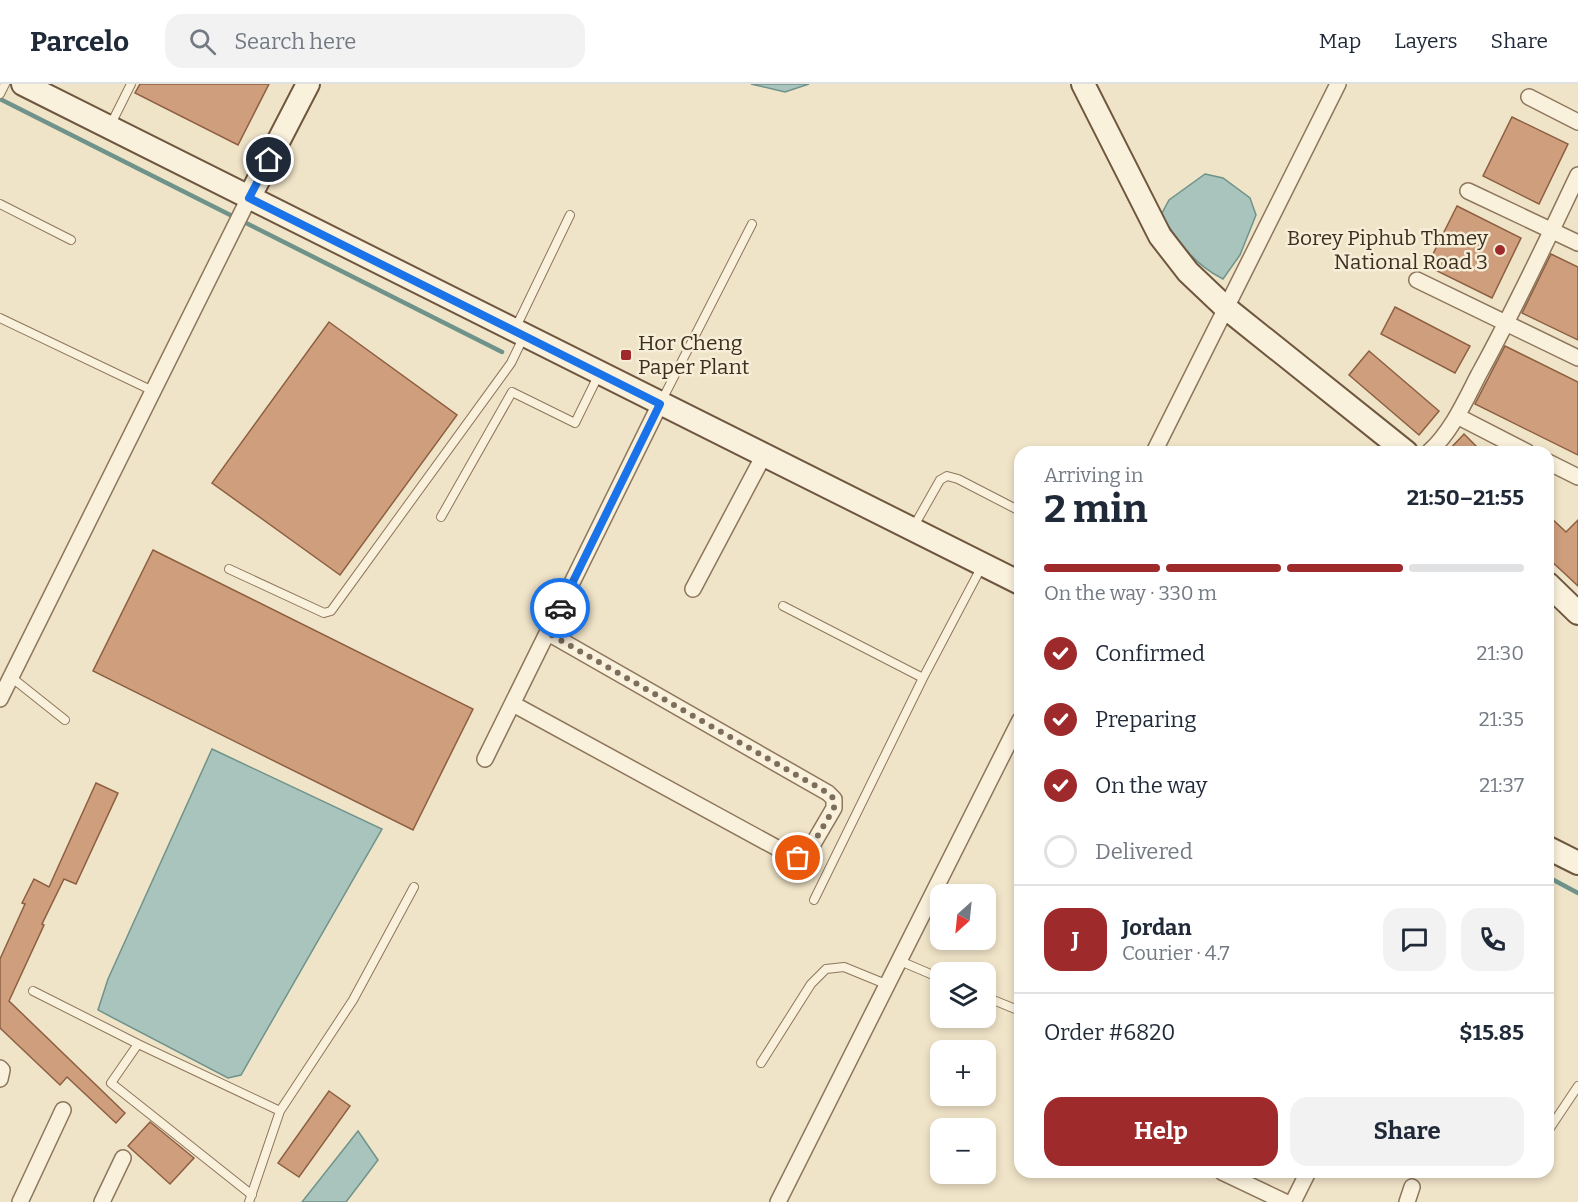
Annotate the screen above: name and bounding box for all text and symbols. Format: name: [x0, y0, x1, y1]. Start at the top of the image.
search box: [165, 14, 585, 68]
text: Parcelo: [30, 25, 129, 58]
icon: search: [186, 25, 219, 58]
text: Search here: [234, 28, 356, 55]
text: Map: [1319, 28, 1361, 54]
text: Layers: [1394, 28, 1458, 54]
text: Share: [1491, 28, 1548, 54]
pin: [243, 134, 294, 185]
icon: home: [252, 143, 285, 176]
place label: Borey Piphub Thmey National Road 3: [1287, 225, 1489, 275]
marker: Borey Piphub Thmey National Road 3: [1493, 243, 1507, 257]
place label: Hor Cheng Paper Plant: [638, 330, 750, 380]
marker: Hor Cheng Paper Plant: [619, 348, 633, 362]
text: Arriving in: [1044, 463, 1143, 487]
text: 21:50–21:55: [1407, 484, 1524, 511]
text: 2 min: [1044, 486, 1148, 532]
courier: [530, 578, 590, 638]
text: On the way · 330 m: [1044, 581, 1217, 605]
icon: car: [544, 592, 577, 625]
icon: check: [1044, 637, 1077, 670]
text: Confirmed: [1095, 640, 1205, 667]
text: 21:30: [1477, 641, 1524, 665]
icon: check: [1044, 703, 1077, 736]
text: Preparing: [1095, 706, 1197, 733]
text: 21:35: [1479, 707, 1524, 731]
icon: check: [1044, 769, 1077, 802]
text: On the way: [1095, 772, 1207, 799]
text: 21:37: [1479, 773, 1524, 797]
pin: [772, 832, 823, 883]
text: Delivered: [1095, 838, 1193, 865]
icon: bag: [781, 841, 814, 874]
north arrow: [930, 884, 996, 950]
map controls: [930, 884, 996, 1184]
button: chat: [1383, 908, 1446, 971]
button: phone: [1461, 908, 1524, 971]
text: Jordan: [1122, 914, 1192, 941]
text: J: [1072, 926, 1079, 953]
text: Courier · 4.7: [1122, 941, 1230, 965]
button: layers: [930, 962, 996, 1028]
text: Order #6820: [1044, 1019, 1175, 1046]
text: $15.85: [1459, 1019, 1524, 1046]
button: +: [930, 1040, 996, 1106]
button: Help: [1044, 1097, 1278, 1166]
button: Share: [1290, 1097, 1524, 1166]
button: −: [930, 1118, 996, 1184]

